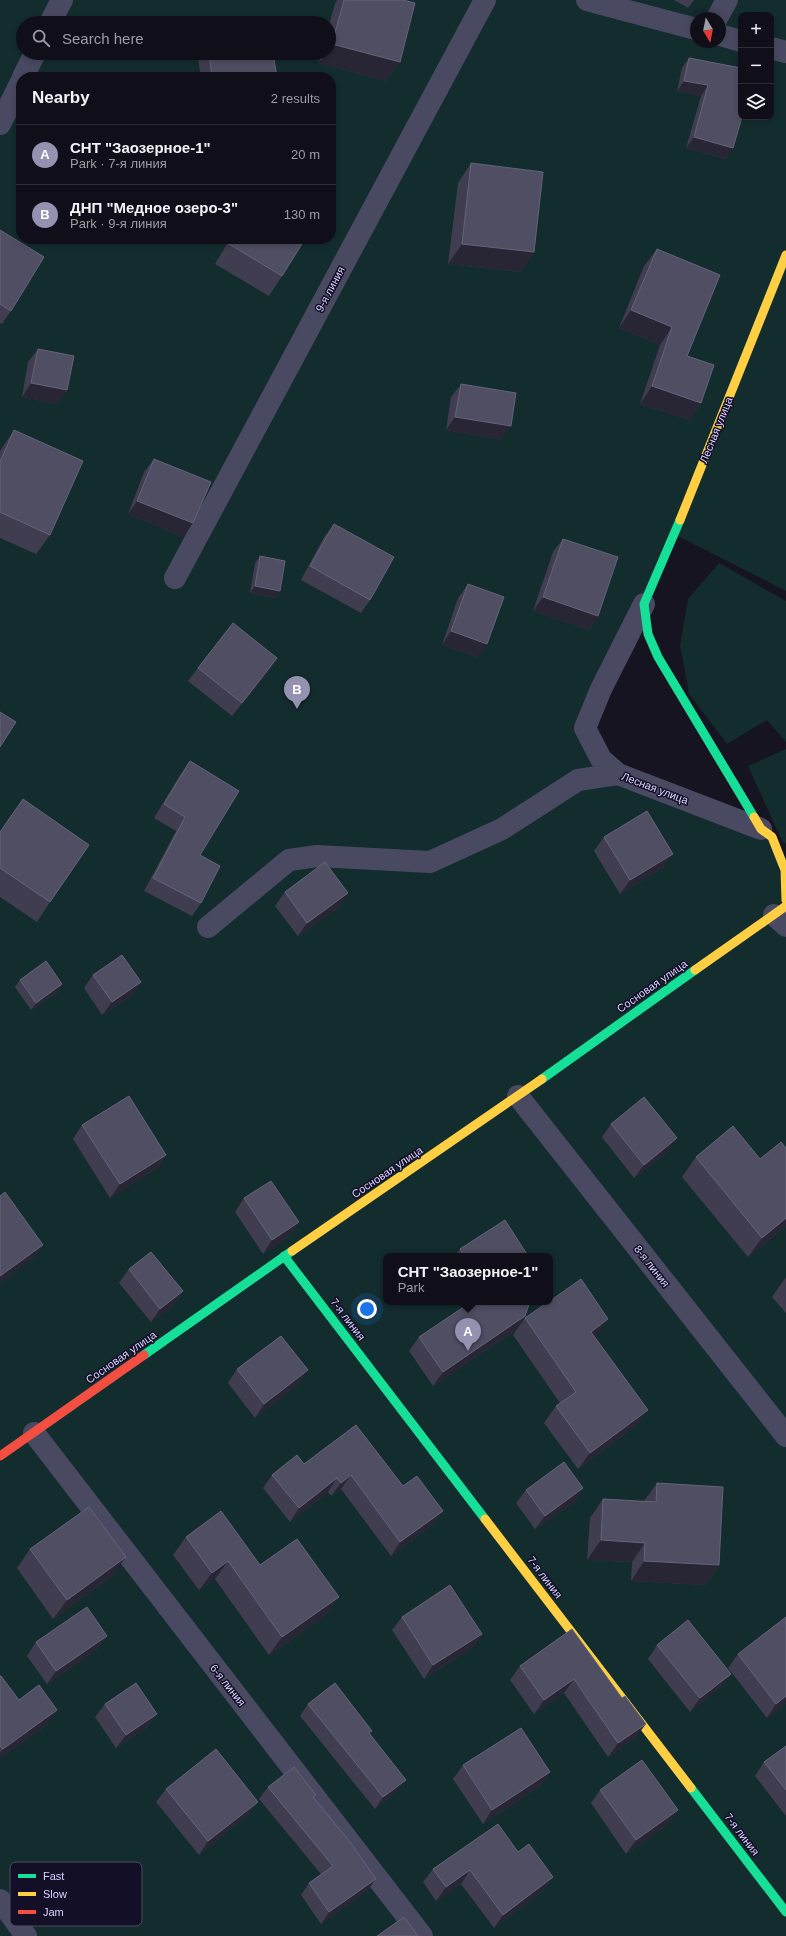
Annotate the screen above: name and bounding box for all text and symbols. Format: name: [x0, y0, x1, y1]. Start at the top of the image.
north arrow: [690, 12, 726, 48]
map controls: [738, 12, 774, 120]
button: +: [738, 12, 774, 48]
search box: [16, 16, 336, 60]
icon: search: [30, 27, 52, 49]
text: Search here: [62, 30, 144, 47]
button: −: [738, 48, 774, 84]
button: layers: [738, 84, 774, 120]
text: Nearby: [32, 88, 90, 107]
text: 2 results: [271, 91, 320, 106]
text: СНТ "Заозерное-1": [70, 139, 211, 156]
text: A: [40, 147, 50, 162]
text: 20 m: [291, 147, 320, 162]
text: Park · 7-я линия: [70, 156, 167, 171]
text: ДНП "Медное озеро-3": [70, 199, 238, 216]
text: B: [40, 207, 50, 222]
text: 130 m: [284, 207, 320, 222]
text: Park · 9-я линия: [70, 216, 167, 231]
street label: 9-я линия: [313, 264, 347, 314]
street label: Лесная улица: [697, 394, 735, 465]
pin: B: [284, 676, 310, 709]
street label: Лесная улица: [620, 770, 691, 807]
street label: Сосновая улица: [615, 957, 690, 1015]
street label: Сосновая улица: [349, 1143, 425, 1200]
street label: 8-я линия: [632, 1243, 672, 1289]
popup: [383, 1253, 553, 1305]
text: СНТ "Заозерное-1": [398, 1263, 538, 1280]
text: Park: [398, 1280, 424, 1295]
street label: 7-я линия: [328, 1296, 368, 1342]
your location: [357, 1299, 377, 1319]
pin: A: [455, 1318, 481, 1351]
street label: Сосновая улица: [84, 1328, 159, 1386]
street label: 7-я линия: [525, 1554, 565, 1600]
street label: 6-я линия: [208, 1662, 248, 1708]
street label: 7-я линия: [722, 1811, 762, 1857]
legend: [10, 1862, 142, 1926]
text: Fast: [43, 1870, 64, 1882]
text: Slow: [43, 1888, 67, 1900]
text: Jam: [43, 1906, 64, 1918]

